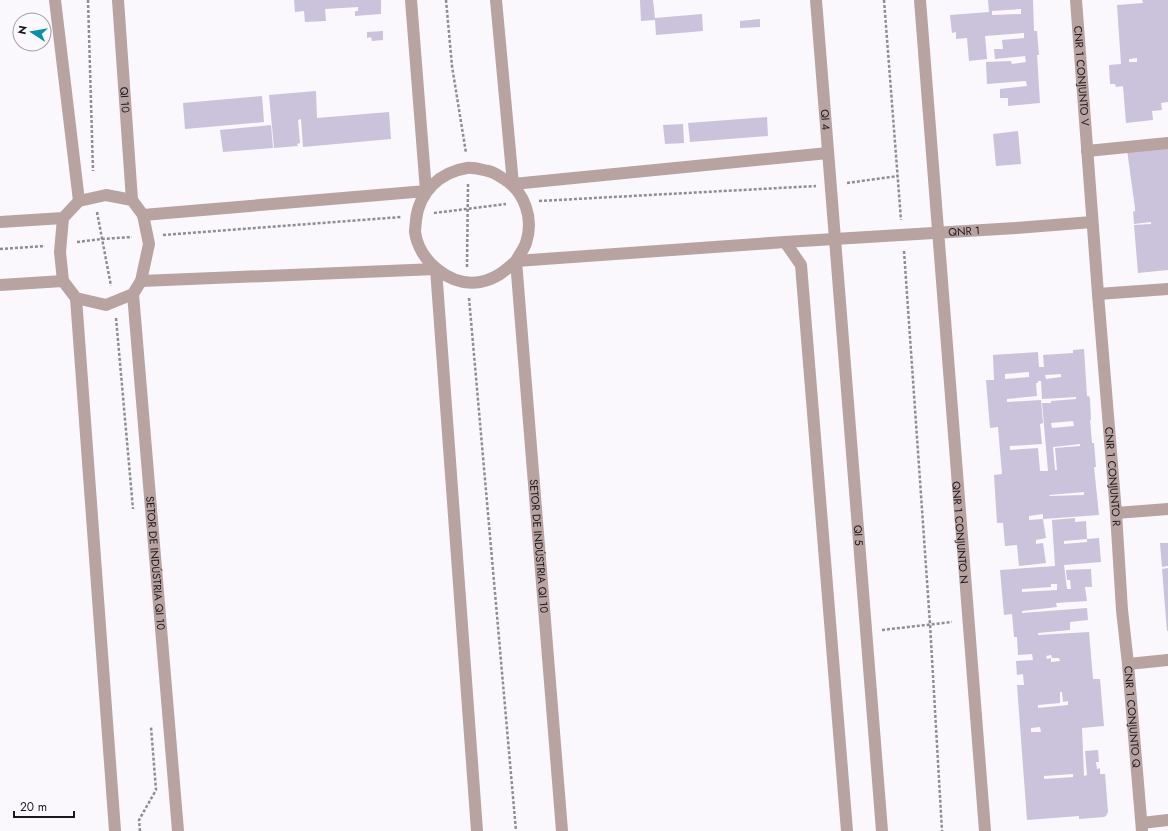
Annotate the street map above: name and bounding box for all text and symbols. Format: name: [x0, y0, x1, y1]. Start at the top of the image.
north arrow: [12, 12, 52, 52]
text: N: [13, 24, 31, 36]
street label: CNR 1 CONJUNTO V: [1070, 25, 1093, 127]
street label: QI 10: [116, 86, 134, 114]
street label: QI 4: [817, 108, 834, 131]
street label: QNR 1: [948, 222, 980, 240]
street label: CNR 1 CONJUNTO R: [1101, 426, 1125, 527]
street label: SETOR DE INDÚSTRIA QI 10: [526, 479, 552, 614]
street label: QNR 1 CONJUNTO N: [948, 481, 972, 584]
street label: SETOR DE INDÚSTRIA QI 10: [142, 496, 169, 631]
street label: QI 5: [850, 524, 867, 546]
street label: CNR 1 CONJUNTO Q: [1120, 665, 1145, 769]
scale bar: [14, 793, 74, 819]
text: 20 m: [20, 798, 47, 816]

